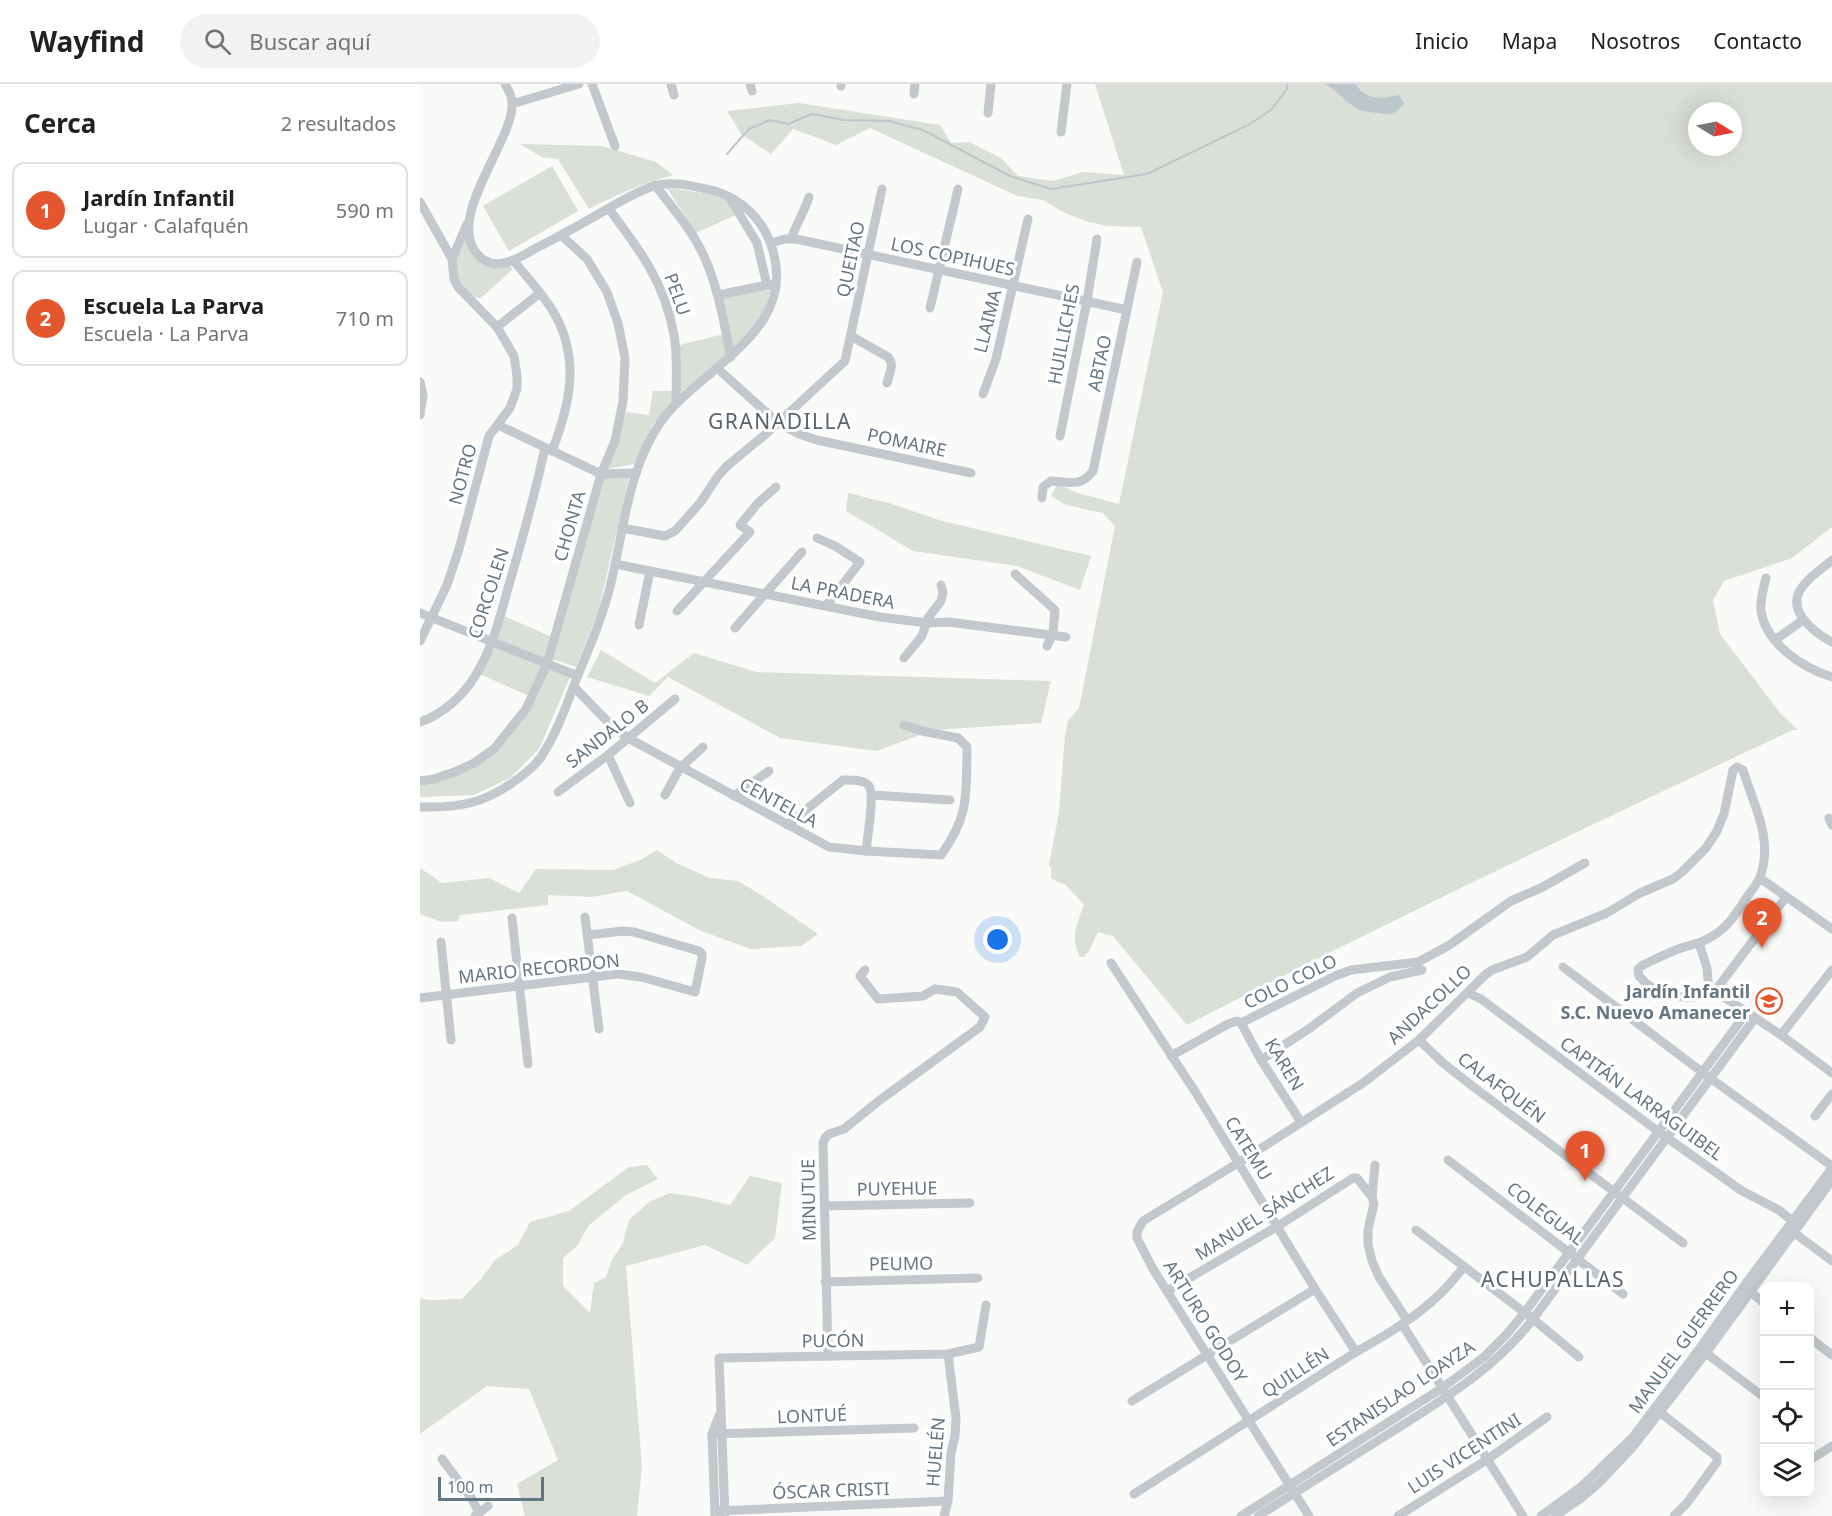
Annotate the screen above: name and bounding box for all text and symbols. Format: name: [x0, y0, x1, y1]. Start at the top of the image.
search box: [180, 14, 600, 68]
text: Wayfind: [30, 22, 144, 60]
icon: search: [201, 25, 234, 58]
text: Buscar aquí: [249, 26, 371, 56]
text: Inicio: [1415, 27, 1469, 55]
text: Mapa: [1502, 27, 1557, 55]
text: Nosotros: [1590, 27, 1680, 55]
text: Contacto: [1713, 27, 1802, 55]
north arrow: [1688, 102, 1742, 156]
text: Cerca: [24, 105, 96, 141]
text: 2 resultados: [281, 110, 396, 137]
text: Jardín Infantil: [83, 182, 235, 212]
text: 1: [40, 197, 51, 224]
text: 590 m: [336, 197, 394, 224]
text: Lugar · Calafquén: [83, 212, 249, 239]
street label: QUEITAO: [830, 219, 870, 299]
street label: LOS COPIHUES: [889, 231, 1017, 281]
street label: PELU: [659, 270, 697, 318]
street label: HUILLICHES: [1041, 281, 1085, 386]
street label: LLAIMA: [968, 286, 1007, 355]
text: Escuela La Parva: [83, 290, 264, 320]
text: 2: [40, 305, 51, 332]
text: 710 m: [336, 305, 394, 332]
text: Escuela · La Parva: [83, 320, 249, 347]
street label: ABTAO: [1081, 333, 1117, 393]
district label: GRANADILLA: [708, 407, 852, 435]
street label: POMAIRE: [865, 422, 949, 462]
street label: NOTRO: [442, 441, 482, 507]
street label: CHONTA: [547, 487, 591, 564]
street label: CORCOLEN: [462, 544, 514, 642]
street label: LA PRADERA: [789, 570, 897, 614]
street label: SANDALO B: [561, 693, 653, 773]
street label: CENTELLA: [736, 771, 823, 833]
pin: 2: [1742, 898, 1782, 948]
your location: [983, 925, 1012, 954]
street label: MARIO RECORDON: [457, 948, 621, 988]
street label: COLO COLO: [1239, 948, 1341, 1014]
street label: ANDACOLLO: [1382, 959, 1476, 1049]
place label: Jardín Infantil S.C. Nuevo Amanecer: [1560, 979, 1750, 1024]
school or university icon: Jardín Infantil S.C. Nuevo Amanecer: [1754, 986, 1784, 1016]
street label: CAPITÁN LARRAGUIBEL: [1555, 1031, 1729, 1165]
street label: KAREN: [1260, 1033, 1310, 1095]
street label: CALAFQUÉN: [1453, 1046, 1551, 1128]
street label: CATEMU: [1220, 1111, 1278, 1185]
pin: 1: [1566, 1132, 1604, 1181]
street label: MINUTUE: [795, 1159, 821, 1241]
street label: MANUEL SÁNCHEZ: [1190, 1161, 1338, 1265]
street label: PUYEHUE: [856, 1175, 938, 1201]
street label: COLEGUAL: [1502, 1176, 1590, 1250]
street label: PEUMO: [869, 1250, 933, 1276]
street label: ARTURO GODOY: [1159, 1255, 1254, 1387]
street label: MANUEL GUERRERO: [1623, 1264, 1743, 1418]
district label: ACHUPALLAS: [1481, 1265, 1625, 1293]
map controls: [1760, 1282, 1814, 1498]
button: +: [1760, 1282, 1814, 1336]
street label: PUCÓN: [801, 1327, 865, 1353]
street label: ESTANISLAO LOAYZA: [1321, 1334, 1479, 1452]
button: −: [1760, 1336, 1814, 1390]
street label: QUILLÉN: [1257, 1341, 1333, 1403]
button: locate: [1760, 1390, 1814, 1444]
street label: LONTUÉ: [777, 1402, 847, 1428]
street label: LUIS VICENTINI: [1403, 1407, 1525, 1499]
street label: HUELÉN: [920, 1416, 950, 1488]
button: layers: [1760, 1444, 1814, 1498]
scale bar: [438, 1474, 544, 1502]
text: 100 m: [447, 1476, 494, 1498]
street label: ÓSCAR CRISTI: [772, 1476, 890, 1504]

